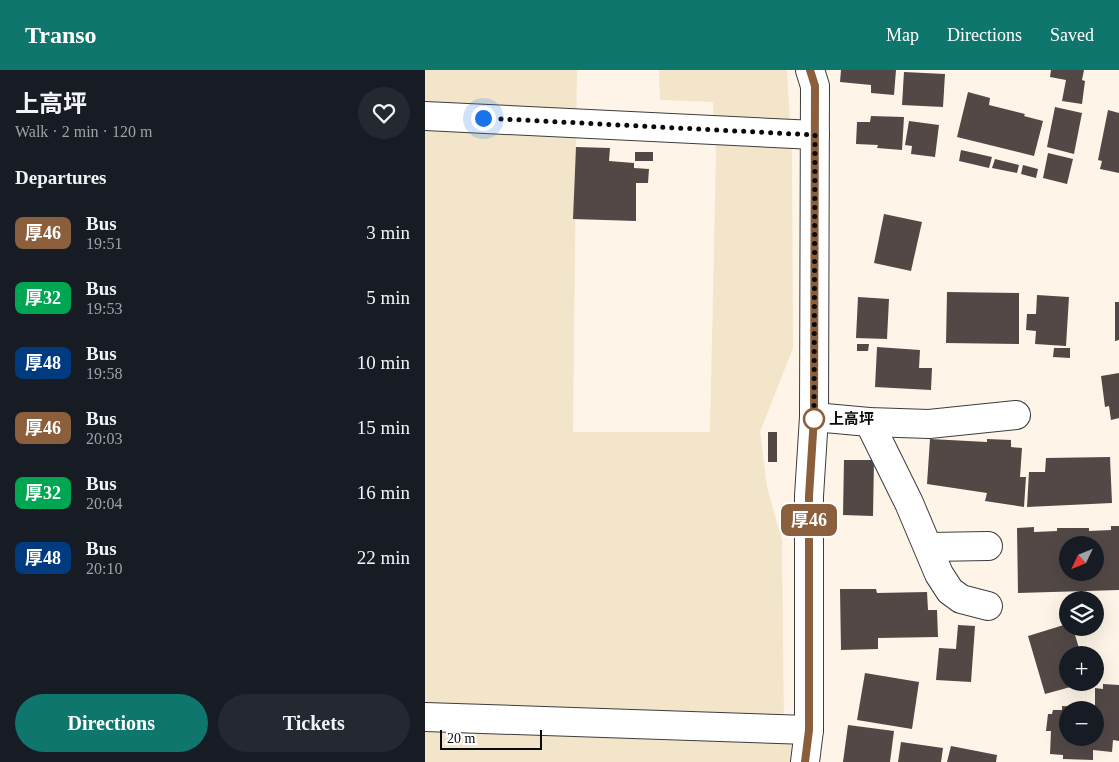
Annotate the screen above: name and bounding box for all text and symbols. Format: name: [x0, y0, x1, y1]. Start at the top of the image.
text: Transo: [25, 22, 97, 48]
text: Map: [886, 25, 919, 45]
text: Directions: [947, 25, 1022, 45]
text: Saved: [1050, 25, 1094, 45]
button: heart: [358, 87, 410, 139]
text: 上高坪: [15, 91, 87, 117]
your location: [471, 106, 496, 131]
text: Walk · 2 min · 120 m: [15, 123, 152, 140]
text: Departures: [15, 167, 106, 188]
text: Bus: [86, 213, 117, 234]
text: 3 min: [366, 222, 410, 243]
text: 厚46: [25, 223, 61, 243]
text: 19:51: [86, 235, 122, 252]
text: Bus: [86, 278, 117, 299]
text: 5 min: [366, 287, 410, 308]
text: 厚32: [25, 288, 61, 308]
text: 19:53: [86, 300, 122, 317]
text: Bus: [86, 343, 117, 364]
text: 10 min: [357, 352, 410, 373]
text: 厚48: [25, 353, 61, 373]
text: 19:58: [86, 365, 122, 382]
text: Bus: [86, 408, 117, 429]
marker: 上高坪: [803, 408, 825, 430]
place label: 上高坪: [829, 411, 874, 427]
text: 15 min: [357, 417, 410, 438]
text: 厚46: [25, 418, 61, 438]
text: 20:03: [86, 430, 122, 447]
text: Bus: [86, 473, 117, 494]
text: 16 min: [357, 482, 410, 503]
text: 厚32: [25, 483, 61, 503]
text: 20:04: [86, 495, 122, 512]
line badge: 厚46: [780, 504, 838, 536]
text: 厚46: [791, 510, 827, 530]
north arrow: [1059, 536, 1104, 581]
map controls: [1059, 536, 1104, 746]
text: Bus: [86, 538, 117, 559]
text: 22 min: [357, 547, 410, 568]
text: 厚48: [25, 548, 61, 568]
text: 20:10: [86, 560, 122, 577]
button: layers: [1059, 591, 1104, 636]
button: +: [1059, 646, 1104, 691]
button: Directions: [15, 694, 208, 752]
button: Tickets: [218, 694, 410, 752]
button: −: [1059, 701, 1104, 746]
scale bar: [440, 727, 543, 750]
text: 20 m: [447, 731, 475, 746]

